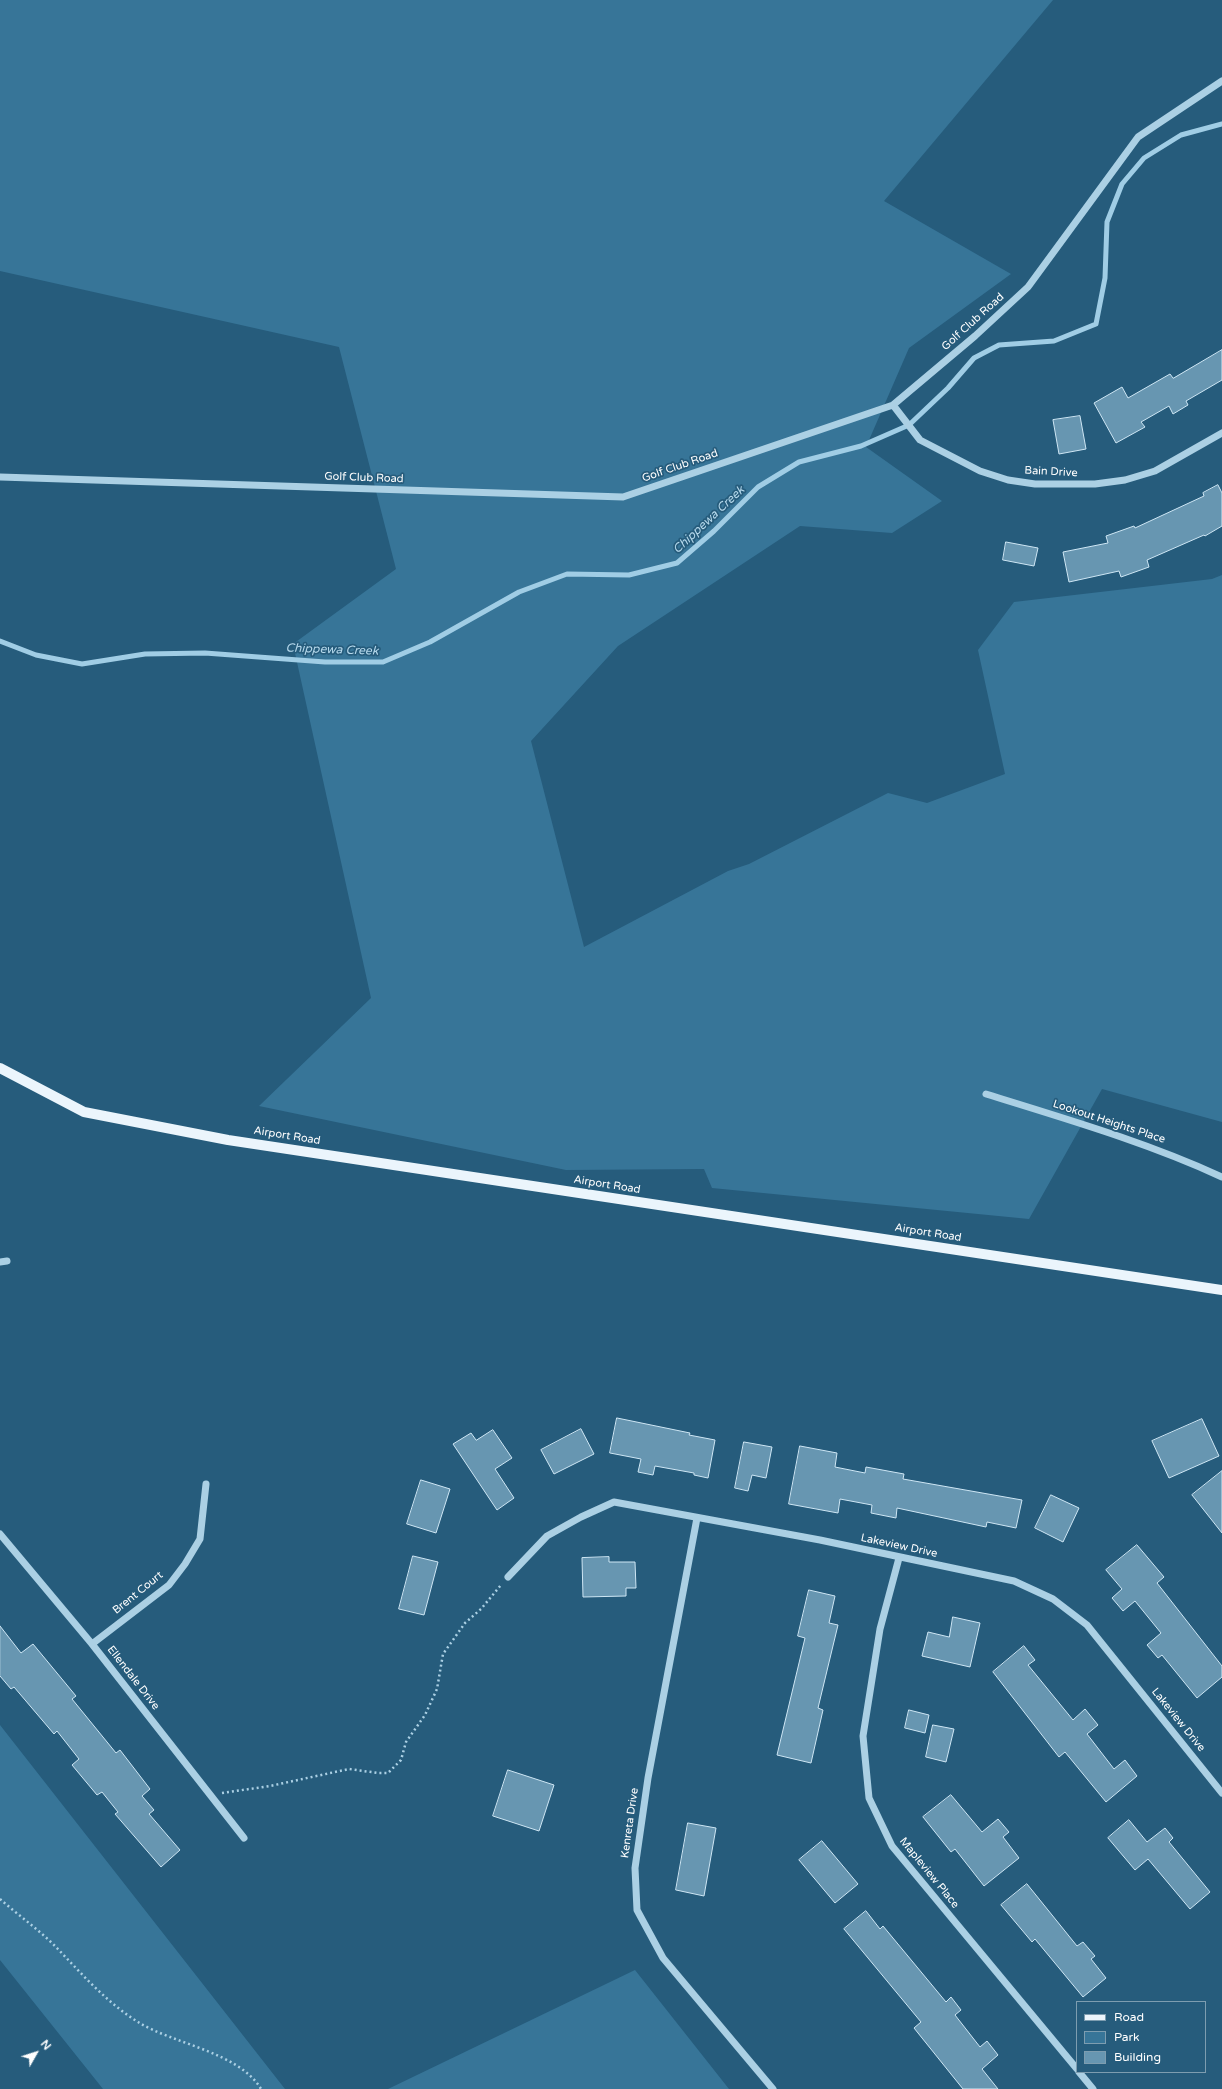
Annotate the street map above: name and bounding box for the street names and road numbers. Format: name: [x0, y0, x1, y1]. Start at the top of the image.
street label: Golf Club Road: [939, 291, 1007, 353]
street label: Golf Club Road: [640, 447, 720, 485]
street label: Bain Drive: [1024, 464, 1078, 480]
street label: Golf Club Road: [324, 470, 404, 486]
street label: Lookout Heights Place: [1051, 1098, 1167, 1146]
street label: Airport Road: [253, 1124, 321, 1148]
street label: Airport Road: [573, 1173, 641, 1197]
street label: Airport Road: [894, 1221, 962, 1245]
street label: Lakeview Drive: [859, 1531, 939, 1561]
street label: Brent Court: [110, 1569, 166, 1617]
street label: Ellendale Drive: [104, 1643, 162, 1713]
street label: Lakeview Drive: [1148, 1686, 1208, 1754]
street label: Kenreta Drive: [619, 1787, 641, 1859]
street label: Mapleview Place: [896, 1835, 962, 1911]

